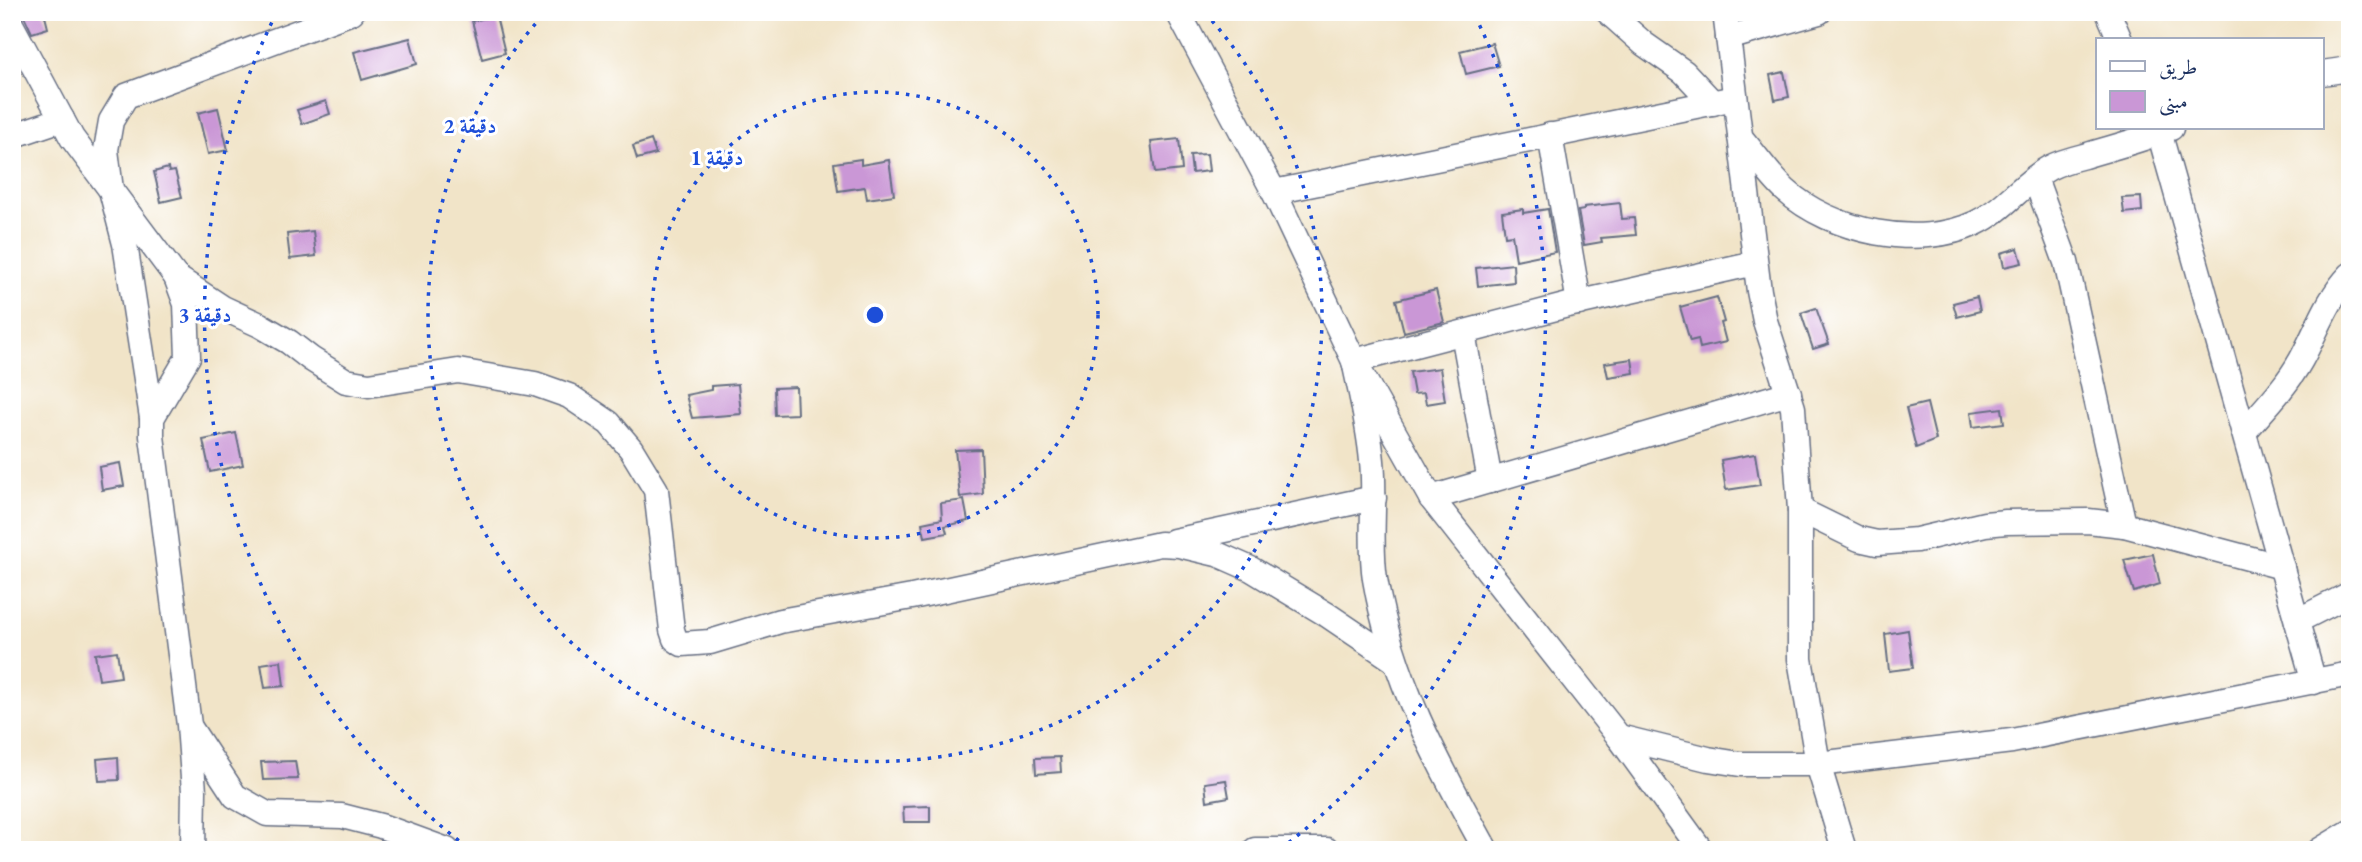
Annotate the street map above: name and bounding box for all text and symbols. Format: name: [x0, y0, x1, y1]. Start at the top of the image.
legend: [2096, 38, 2324, 130]
text: طريق: [2159, 53, 2197, 80]
text: مبنى: [2159, 87, 2188, 116]
text: 2 دقيقة: [444, 112, 496, 139]
text: 1 دقيقة: [691, 144, 743, 171]
text: 3 دقيقة: [179, 301, 231, 328]
centre of rings: [863, 303, 887, 327]

